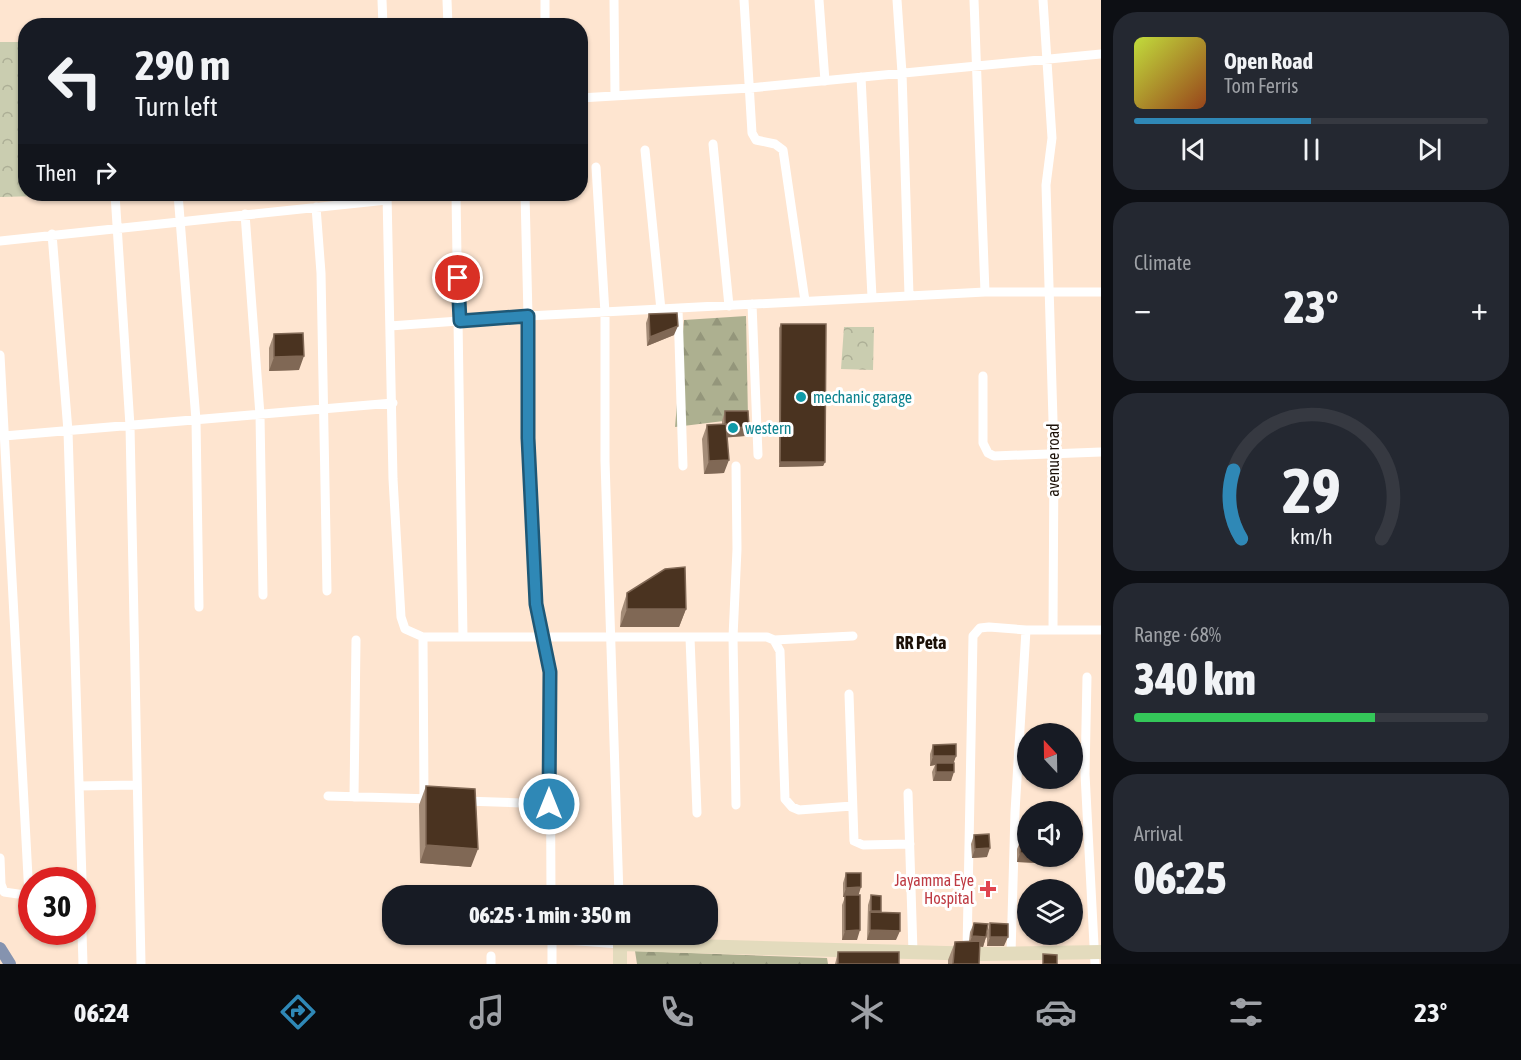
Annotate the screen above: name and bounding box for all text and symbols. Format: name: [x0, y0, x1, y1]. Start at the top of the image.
text: 290 m: [135, 41, 230, 89]
icon: left: [36, 42, 114, 120]
text: Open Road: [1224, 48, 1313, 74]
text: Tom Ferris: [1224, 74, 1298, 97]
text: Turn left: [135, 91, 218, 122]
icon: previous: [1177, 133, 1210, 166]
icon: pause: [1295, 133, 1328, 166]
icon: next: [1413, 133, 1446, 166]
icon: right: [89, 156, 122, 189]
text: Then: [36, 160, 77, 186]
text: Climate: [1134, 251, 1191, 274]
pin: [432, 252, 483, 303]
icon: arrive: [441, 261, 474, 294]
text: 23°: [1284, 281, 1338, 333]
text: −: [1134, 289, 1151, 327]
text: +: [1471, 289, 1488, 327]
place label: mechanic garage: [813, 388, 912, 407]
marker: mechanic garage: [794, 390, 808, 404]
place label: western: [745, 419, 792, 437]
marker: western: [726, 421, 740, 435]
street label: avenue road: [1044, 423, 1062, 497]
text: 29: [1282, 455, 1340, 526]
text: km/h: [1290, 524, 1332, 549]
text: Range · 68%: [1134, 623, 1221, 646]
district label: RR Peta: [896, 632, 946, 653]
text: 340 km: [1134, 653, 1256, 705]
north arrow: [1017, 723, 1083, 789]
map controls: [1017, 723, 1083, 945]
position arrow: [517, 772, 581, 836]
button: sound: [1017, 801, 1083, 867]
text: Arrival: [1134, 822, 1183, 845]
text: 06:25: [1134, 852, 1227, 904]
speed limit sign: 30: [18, 867, 96, 945]
place label: Jayamma Eye Hospital: [894, 871, 975, 908]
button: layers: [1017, 879, 1083, 945]
marker: Jayamma Eye Hospital: [979, 880, 997, 898]
text: 06:25 · 1 min · 350 m: [469, 902, 631, 928]
icon: directions: [277, 991, 319, 1033]
icon: music: [466, 991, 508, 1033]
icon: phone: [656, 991, 698, 1033]
icon: climate: [846, 991, 888, 1033]
icon: car: [1035, 991, 1077, 1033]
icon: filters: [1225, 991, 1267, 1033]
text: 06:24: [74, 997, 129, 1028]
text: 23°: [1414, 997, 1447, 1028]

